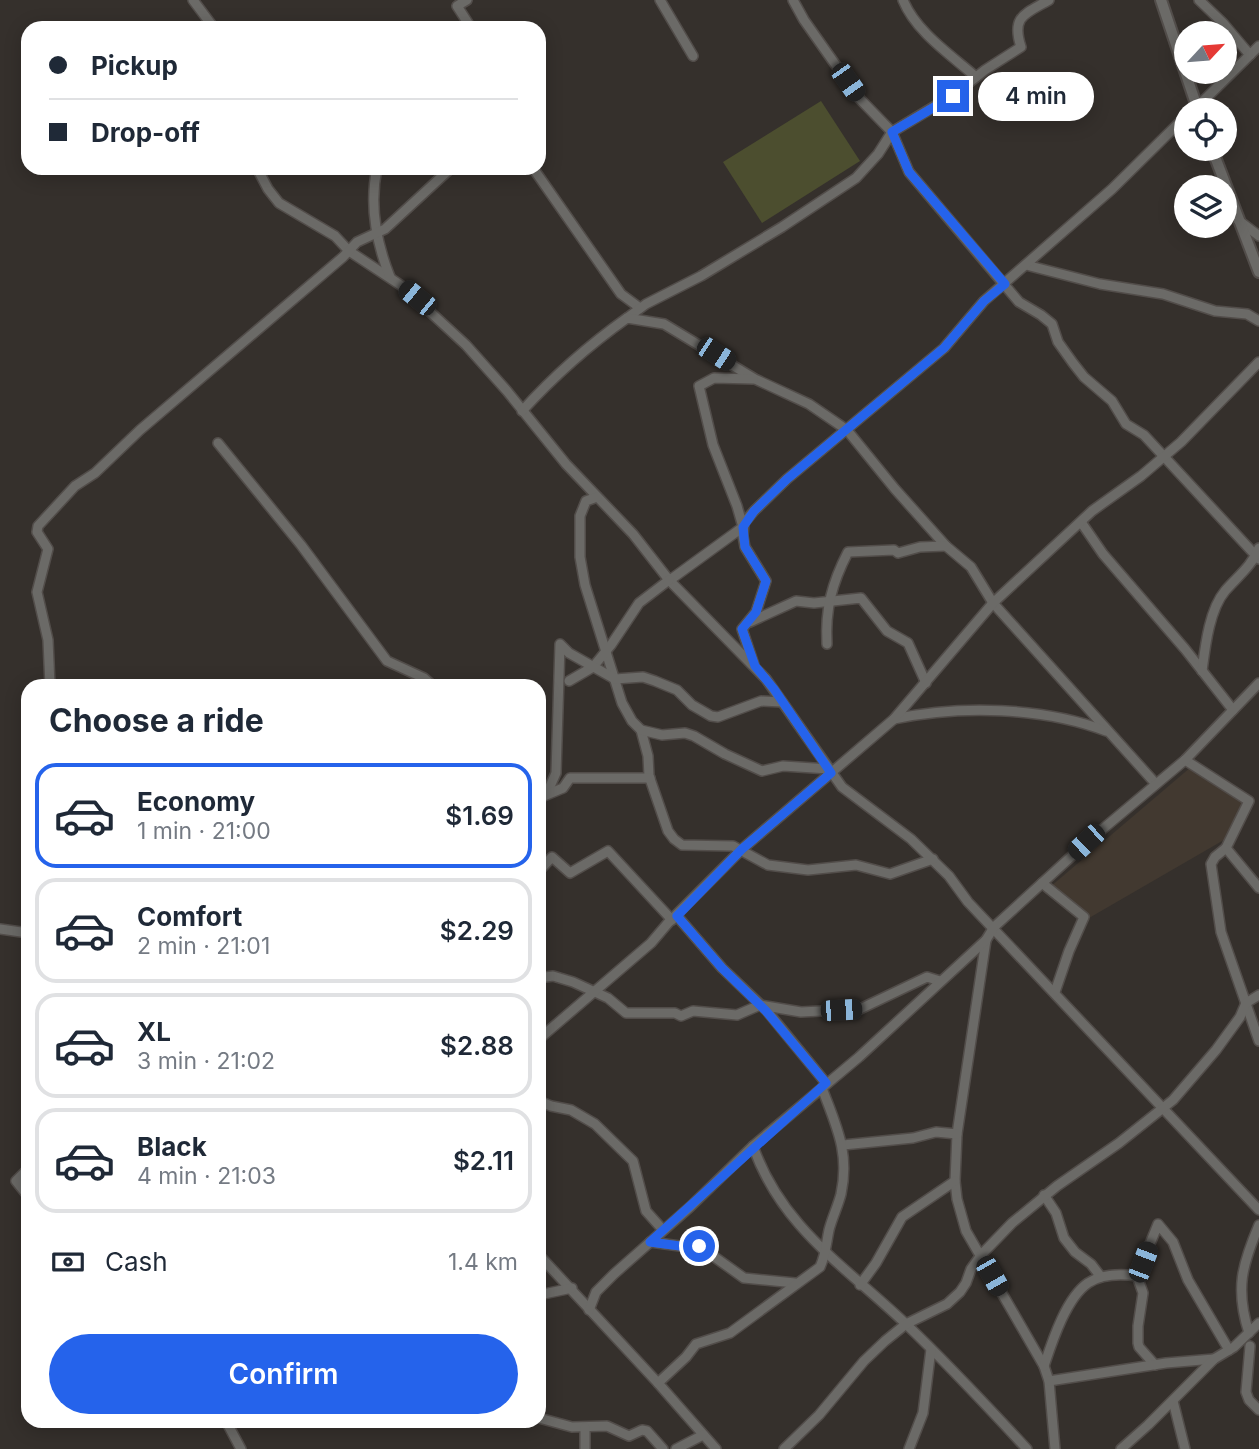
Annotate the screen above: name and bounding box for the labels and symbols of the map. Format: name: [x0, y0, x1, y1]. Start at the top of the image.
north arrow: [1174, 21, 1237, 84]
car: [828, 59, 869, 105]
callout: 4 min: [978, 72, 1093, 120]
route end: [937, 80, 969, 112]
car: [395, 277, 440, 319]
car: [693, 334, 740, 374]
car: [1064, 820, 1109, 864]
car: [820, 998, 863, 1022]
route start: [683, 1230, 715, 1262]
car: [1126, 1239, 1161, 1285]
car: [973, 1253, 1012, 1299]

